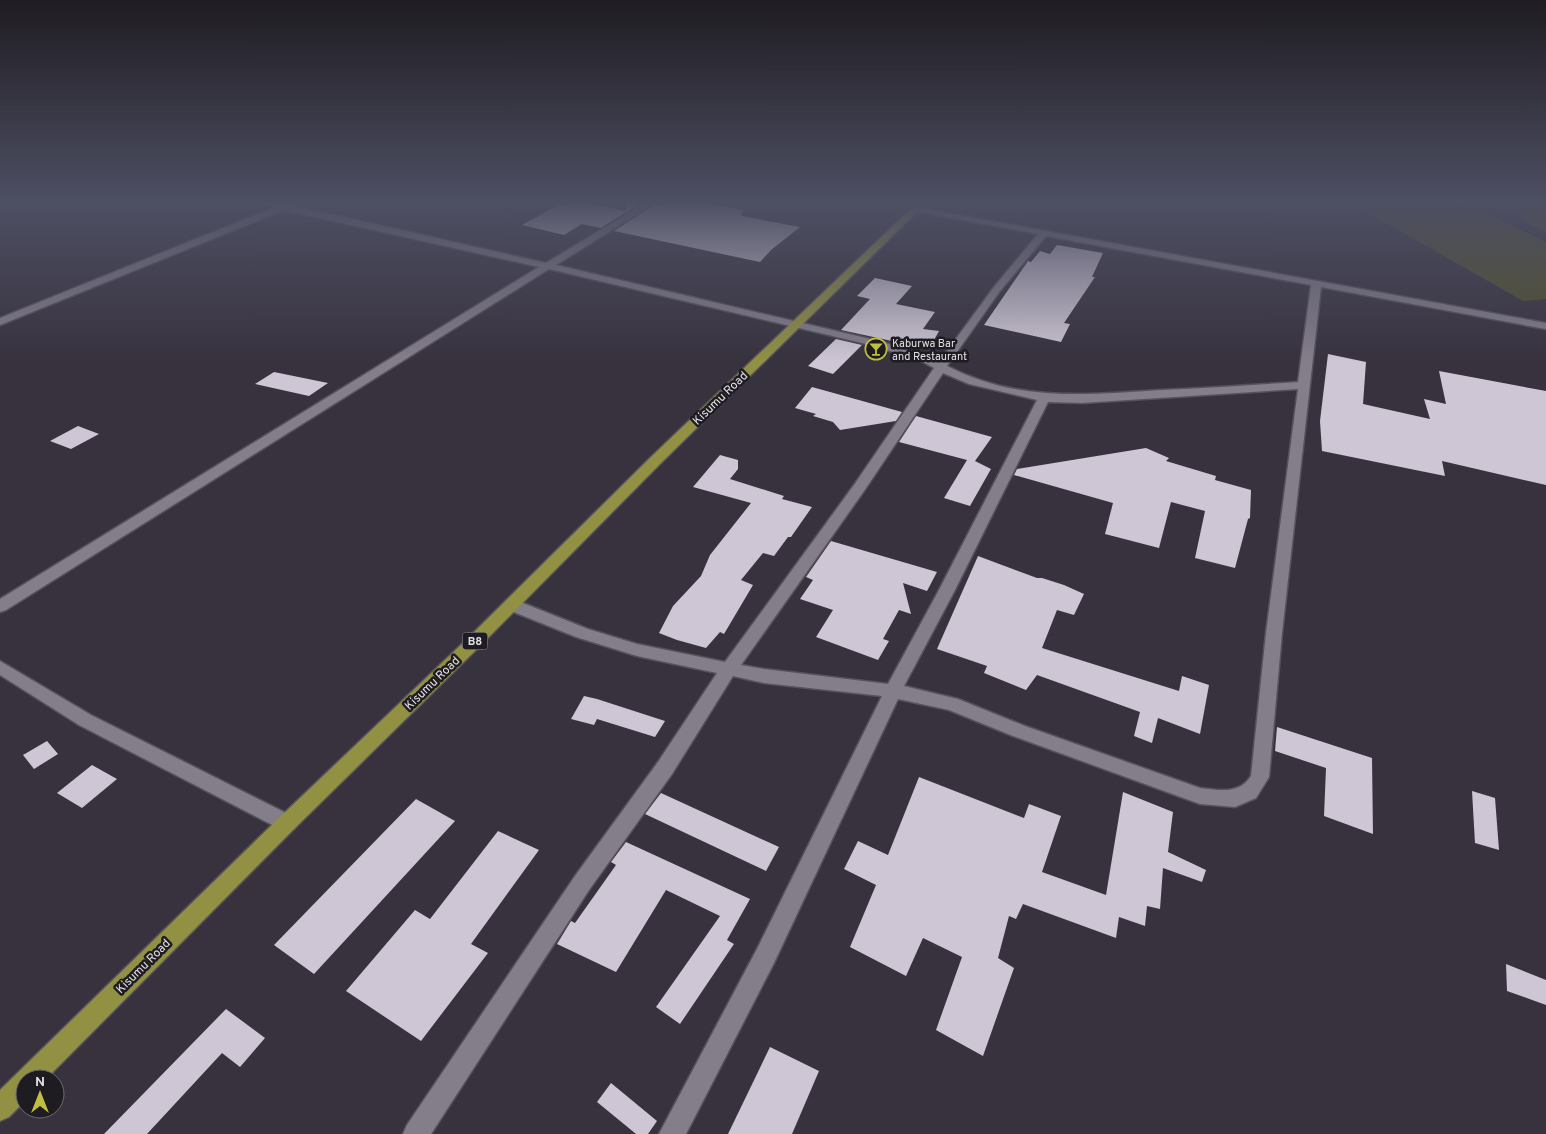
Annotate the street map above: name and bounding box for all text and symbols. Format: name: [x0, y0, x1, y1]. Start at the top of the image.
bar icon: Kaburwa Bar and Restaurant: [864, 337, 888, 361]
place label: Kaburwa Bar and Restaurant: [892, 337, 967, 364]
street label: Kisumu Road: [690, 368, 752, 429]
road number: B8: [462, 632, 488, 649]
street label: Kisumu Road: [402, 653, 464, 714]
street label: Kisumu Road: [113, 936, 174, 997]
north arrow: [15, 1069, 65, 1119]
text: N: [35, 1074, 45, 1091]

